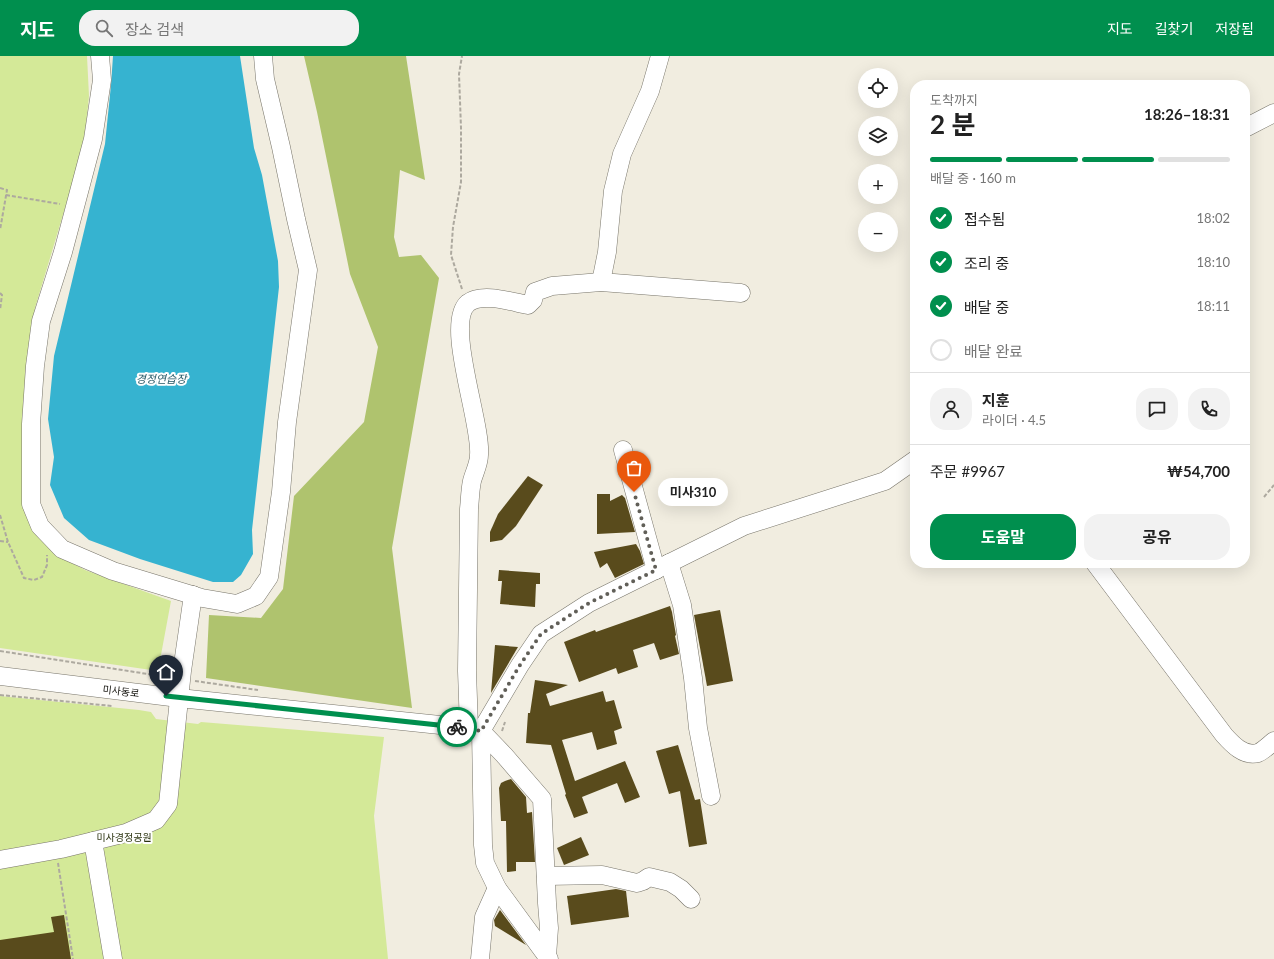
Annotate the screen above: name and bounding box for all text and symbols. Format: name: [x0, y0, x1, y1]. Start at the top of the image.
search box: [79, 10, 359, 46]
icon: search: [93, 17, 115, 39]
text: 지도: [20, 18, 55, 41]
text: 장소 검색: [125, 20, 184, 38]
text: 지도: [1107, 20, 1133, 37]
text: 길찾기: [1155, 20, 1193, 37]
text: 저장됨: [1215, 20, 1254, 37]
map controls: [858, 68, 898, 252]
button: locate: [858, 68, 898, 108]
text: 도착까지: [930, 92, 978, 108]
text: 18:26–18:31: [1144, 105, 1230, 123]
text: 2 분: [930, 108, 975, 140]
button: layers: [858, 116, 898, 156]
button: +: [858, 164, 898, 204]
text: 배달 중 · 160 m: [930, 170, 1016, 186]
icon: check: [930, 207, 952, 229]
text: 접수됨: [964, 210, 1005, 228]
text: 18:02: [1197, 210, 1230, 226]
button: −: [858, 212, 898, 252]
icon: check: [930, 251, 952, 273]
text: 조리 중: [964, 254, 1009, 272]
text: 18:10: [1197, 254, 1230, 270]
icon: check: [930, 295, 952, 317]
text: 배달 중: [964, 298, 1009, 316]
text: 18:11: [1197, 298, 1230, 314]
text: 배달 완료: [964, 342, 1023, 360]
water label: 경정연습장: [136, 372, 188, 385]
button: person: [930, 388, 972, 430]
button: chat: [1136, 388, 1178, 430]
button: phone: [1188, 388, 1230, 430]
text: 지훈: [982, 391, 1010, 409]
text: 라이더 · 4.5: [982, 412, 1046, 428]
pin: [617, 451, 651, 492]
icon: bag: [623, 457, 645, 479]
text: 주문 #9967: [930, 462, 1005, 480]
text: ₩54,700: [1167, 462, 1230, 480]
callout: 미사310: [658, 478, 728, 506]
text: 미사310: [670, 484, 716, 500]
button: 도움말: [930, 514, 1076, 560]
button: 공유: [1084, 514, 1230, 560]
pin: [149, 655, 183, 696]
icon: home: [155, 661, 177, 683]
street label: 미사동로: [102, 683, 140, 699]
courier: [437, 707, 477, 747]
icon: bike: [446, 716, 468, 738]
park label: 미사경정공원: [96, 831, 152, 843]

